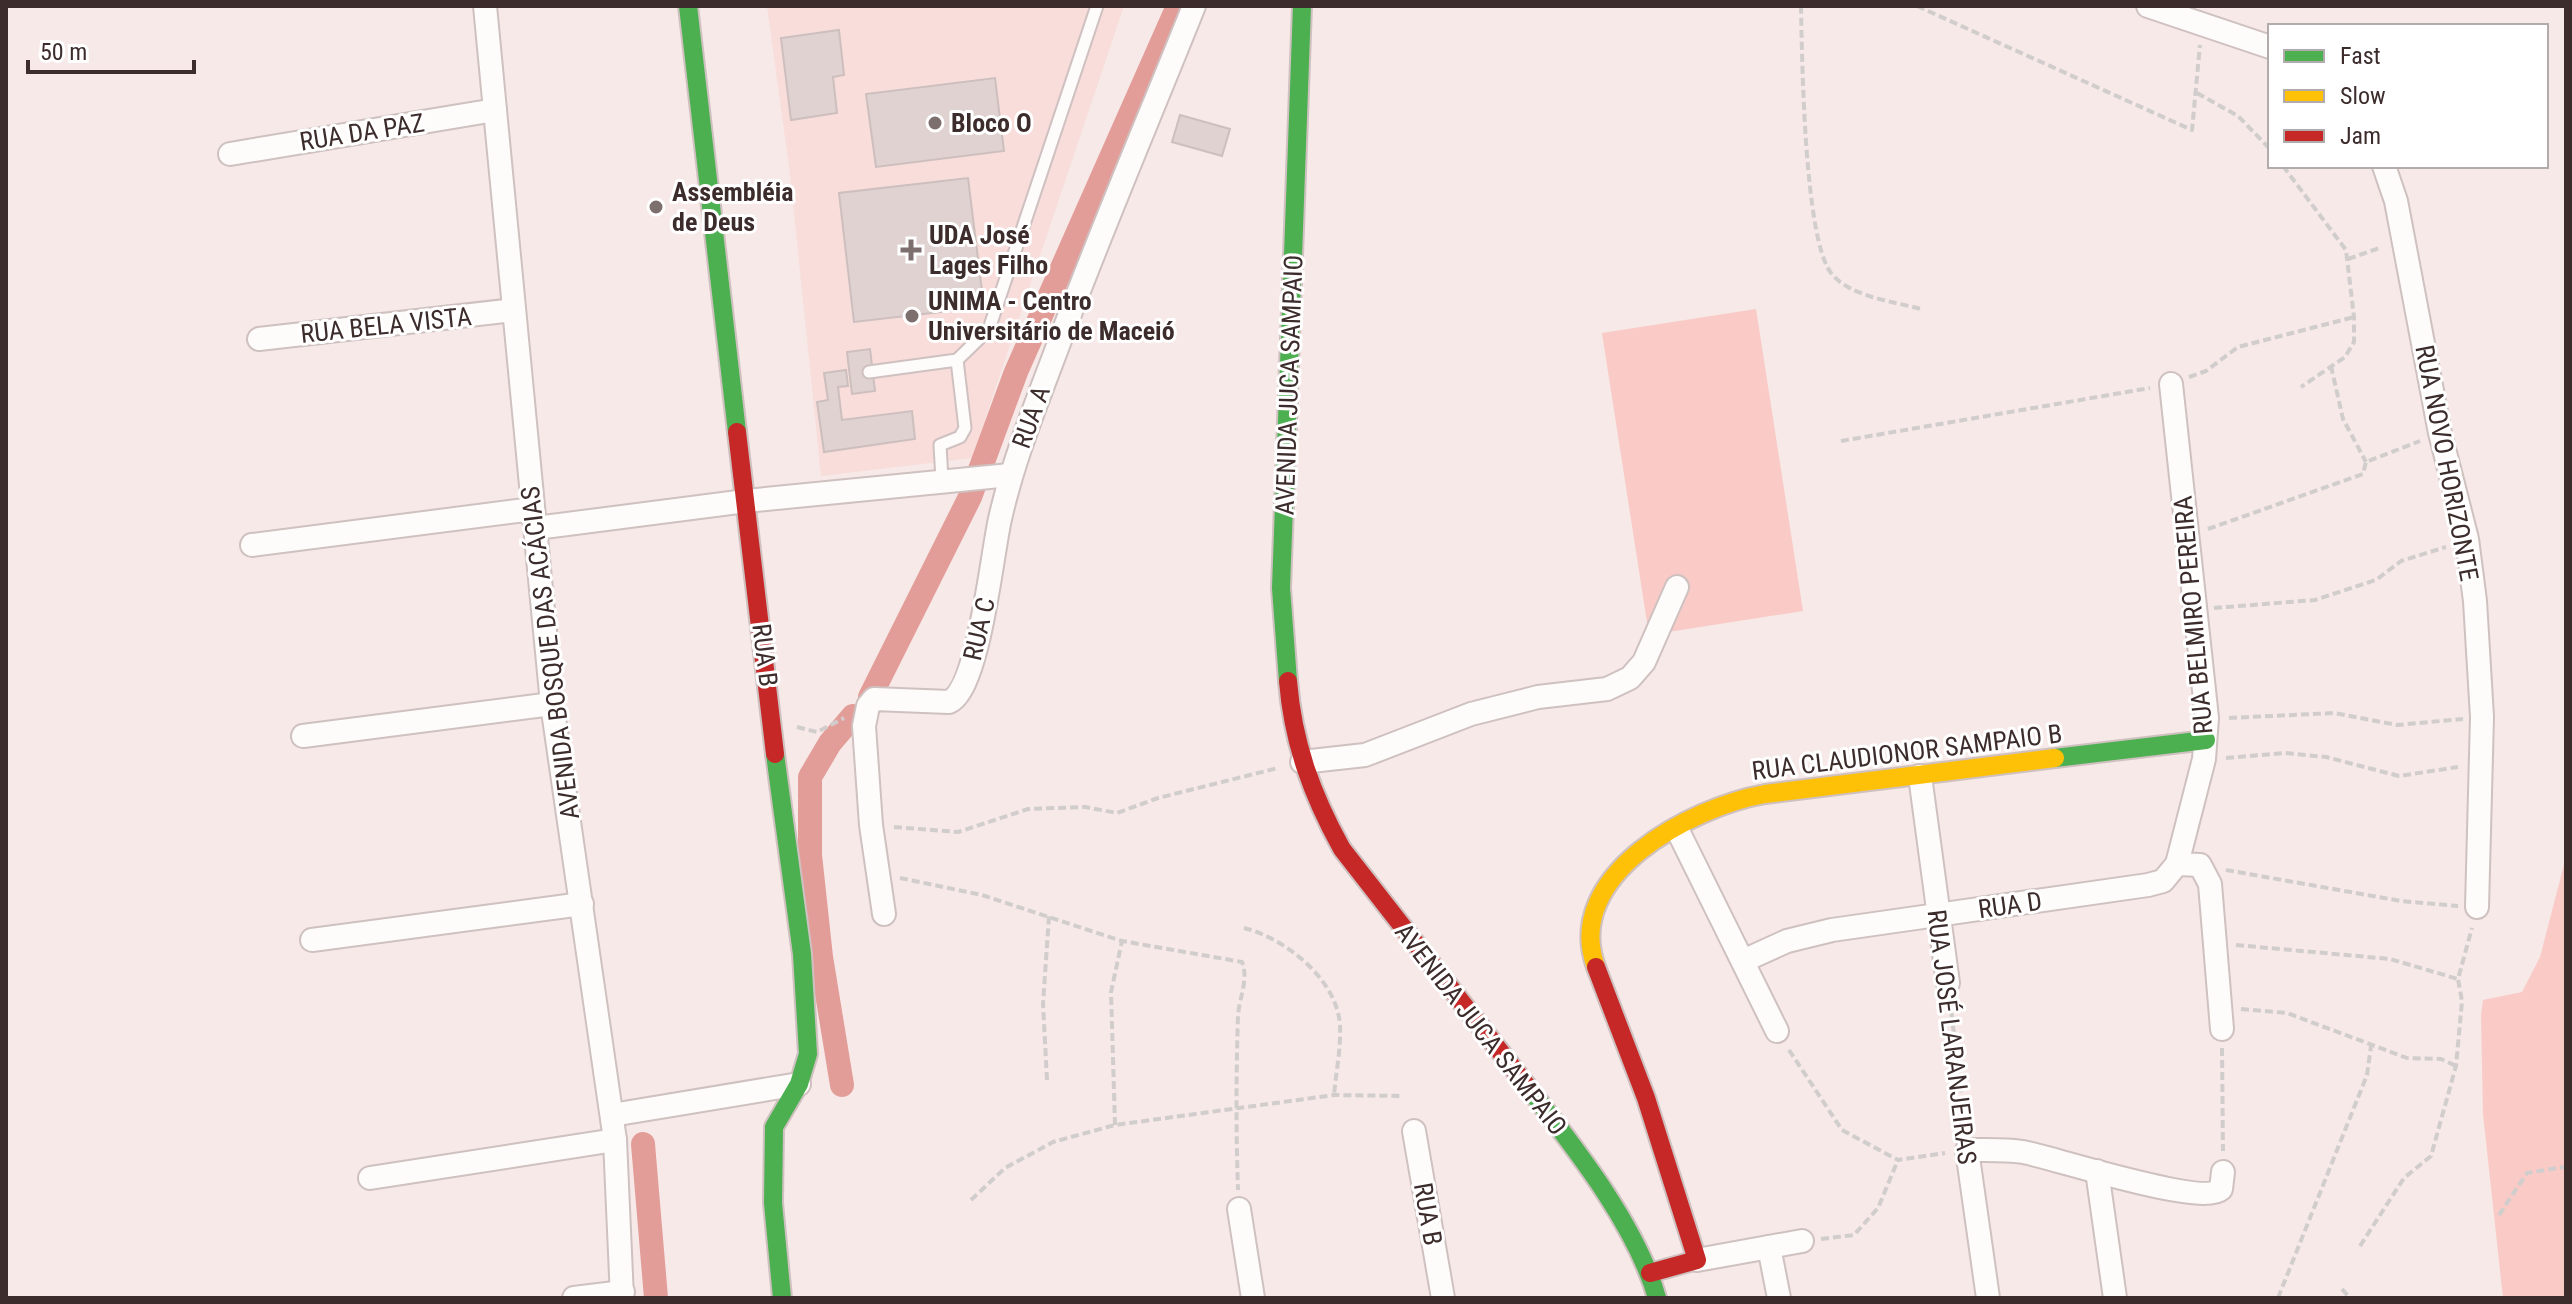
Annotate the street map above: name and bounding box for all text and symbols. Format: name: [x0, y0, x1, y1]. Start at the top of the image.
scale bar: [28, 24, 194, 74]
legend: [2268, 24, 2548, 168]
text: 50 m: [40, 38, 87, 66]
text: Fast: [2340, 42, 2381, 70]
text: Slow: [2340, 82, 2386, 110]
street label: RUA DA PAZ: [297, 107, 427, 157]
place label: Bloco O: [951, 108, 1032, 138]
marker: Bloco O: [926, 114, 944, 132]
text: Jam: [2340, 122, 2381, 150]
place label: Assembléia de Deus: [672, 177, 794, 237]
marker: Assembléia de Deus: [647, 198, 665, 216]
place label: UDA José Lages Filho: [929, 220, 1048, 280]
marker: UDA José Lages Filho: [900, 239, 922, 261]
street label: AVENIDA JUCA SAMPAIO: [1269, 254, 1309, 516]
place label: UNIMA - Centro Universitário de Maceió: [928, 286, 1175, 346]
street label: RUA BELA VISTA: [299, 301, 473, 349]
marker: UNIMA - Centro Universitário de Maceió: [903, 307, 921, 325]
street label: RUA NOVO HORIZONTE: [2409, 342, 2485, 584]
street label: RUA A: [1006, 382, 1056, 452]
street label: AVENIDA BOSQUE DAS ACÁCIAS: [515, 485, 585, 821]
street label: RUA BELMIRO PEREIRA: [2168, 494, 2218, 736]
street label: RUA C: [957, 595, 1001, 663]
street label: RUA B: [746, 622, 784, 688]
street label: RUA CLAUDIONOR SAMPAIO B: [1750, 718, 2064, 786]
street label: RUA D: [1976, 886, 2044, 924]
street label: RUA JOSÉ LARANJEIRAS: [1921, 908, 1983, 1166]
street label: AVENIDA JUCA SAMPAIO: [1389, 917, 1573, 1141]
street label: RUA B: [1408, 1180, 1448, 1248]

